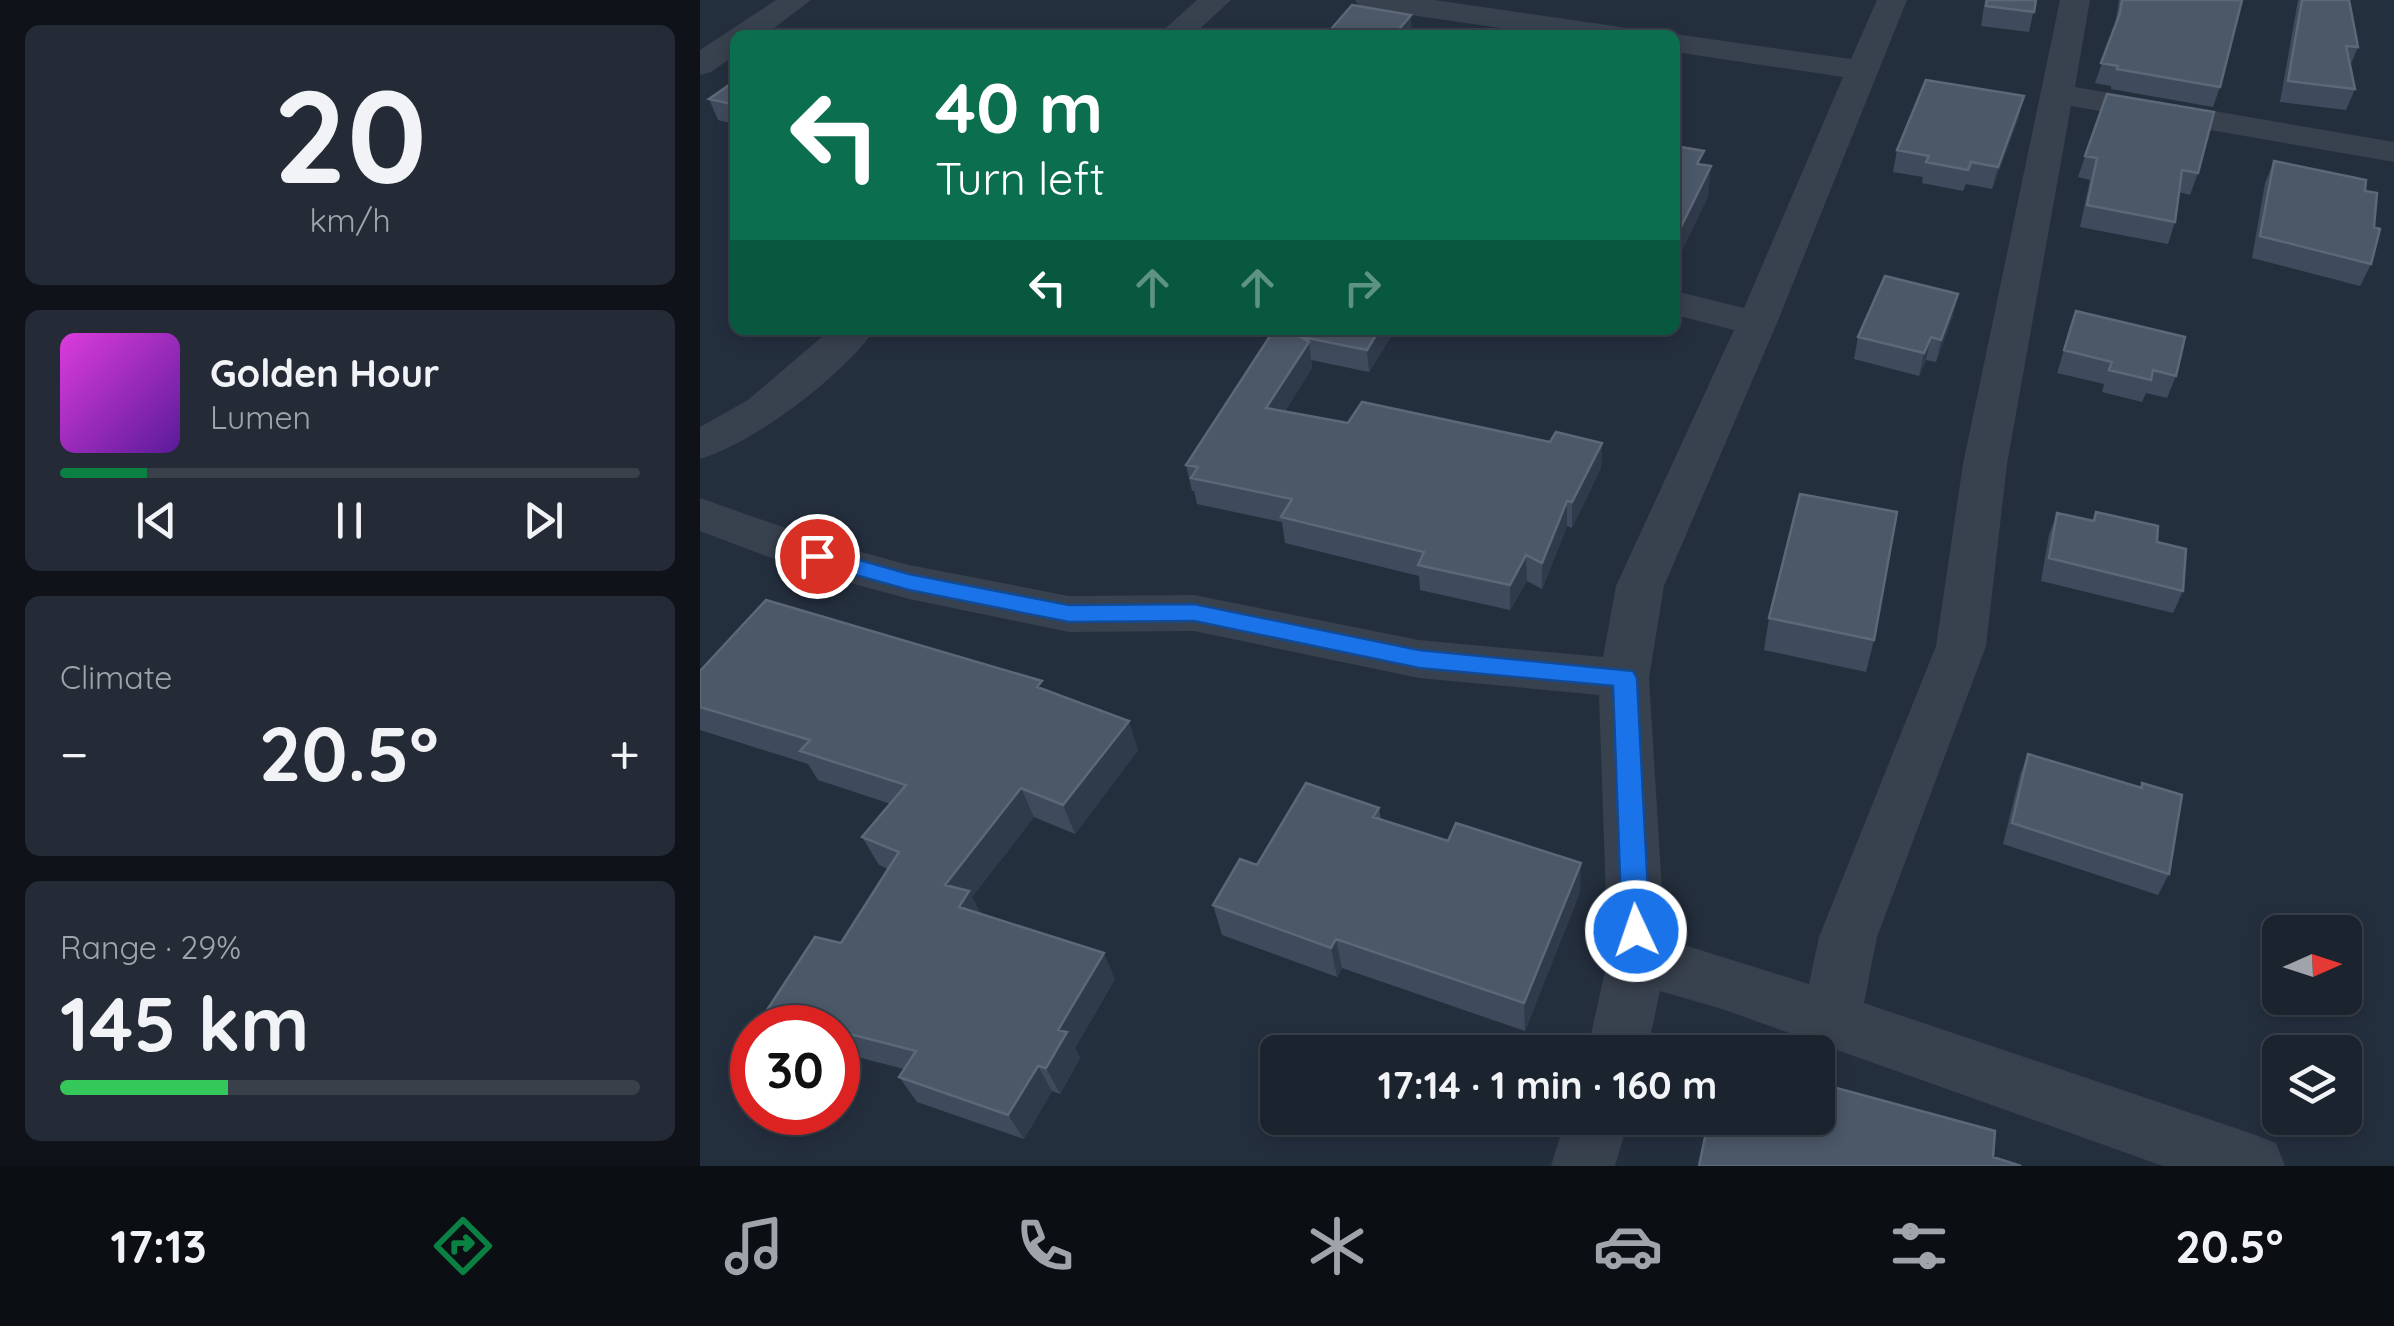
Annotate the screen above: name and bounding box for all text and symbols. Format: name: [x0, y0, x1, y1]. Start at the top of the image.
text: 20: [273, 53, 427, 216]
text: 40 m: [935, 63, 1103, 151]
icon: left: [770, 70, 900, 200]
text: Turn left: [935, 150, 1105, 206]
text: km/h: [309, 200, 391, 240]
icon: left: [1020, 260, 1075, 315]
icon: ahead: [1125, 260, 1180, 315]
icon: ahead: [1230, 260, 1285, 315]
icon: right: [1335, 260, 1390, 315]
text: Golden Hour: [210, 349, 439, 397]
text: Lumen: [210, 397, 311, 437]
icon: previous: [129, 493, 184, 548]
icon: pause: [322, 493, 377, 548]
icon: next: [516, 493, 571, 548]
pin: [775, 514, 860, 599]
icon: arrive: [790, 529, 845, 584]
text: Climate: [60, 657, 172, 697]
text: 20.5°: [259, 706, 439, 800]
text: −: [60, 719, 89, 788]
text: +: [609, 719, 640, 788]
position arrow: [1584, 879, 1688, 983]
north arrow: [2262, 915, 2362, 1015]
map controls: [2262, 915, 2362, 1135]
text: Range · 29%: [60, 927, 241, 967]
text: 145 km: [60, 976, 309, 1070]
speed limit sign: 30: [730, 1005, 860, 1135]
button: layers: [2262, 1035, 2362, 1135]
text: 17:14 · 1 min · 160 m: [1378, 1061, 1717, 1109]
icon: directions: [428, 1211, 498, 1281]
icon: music: [719, 1211, 789, 1281]
icon: phone: [1010, 1211, 1080, 1281]
icon: climate: [1302, 1211, 1372, 1281]
icon: car: [1593, 1211, 1663, 1281]
icon: filters: [1884, 1211, 1954, 1281]
text: 17:13: [111, 1218, 207, 1274]
text: 20.5°: [2175, 1218, 2283, 1274]

